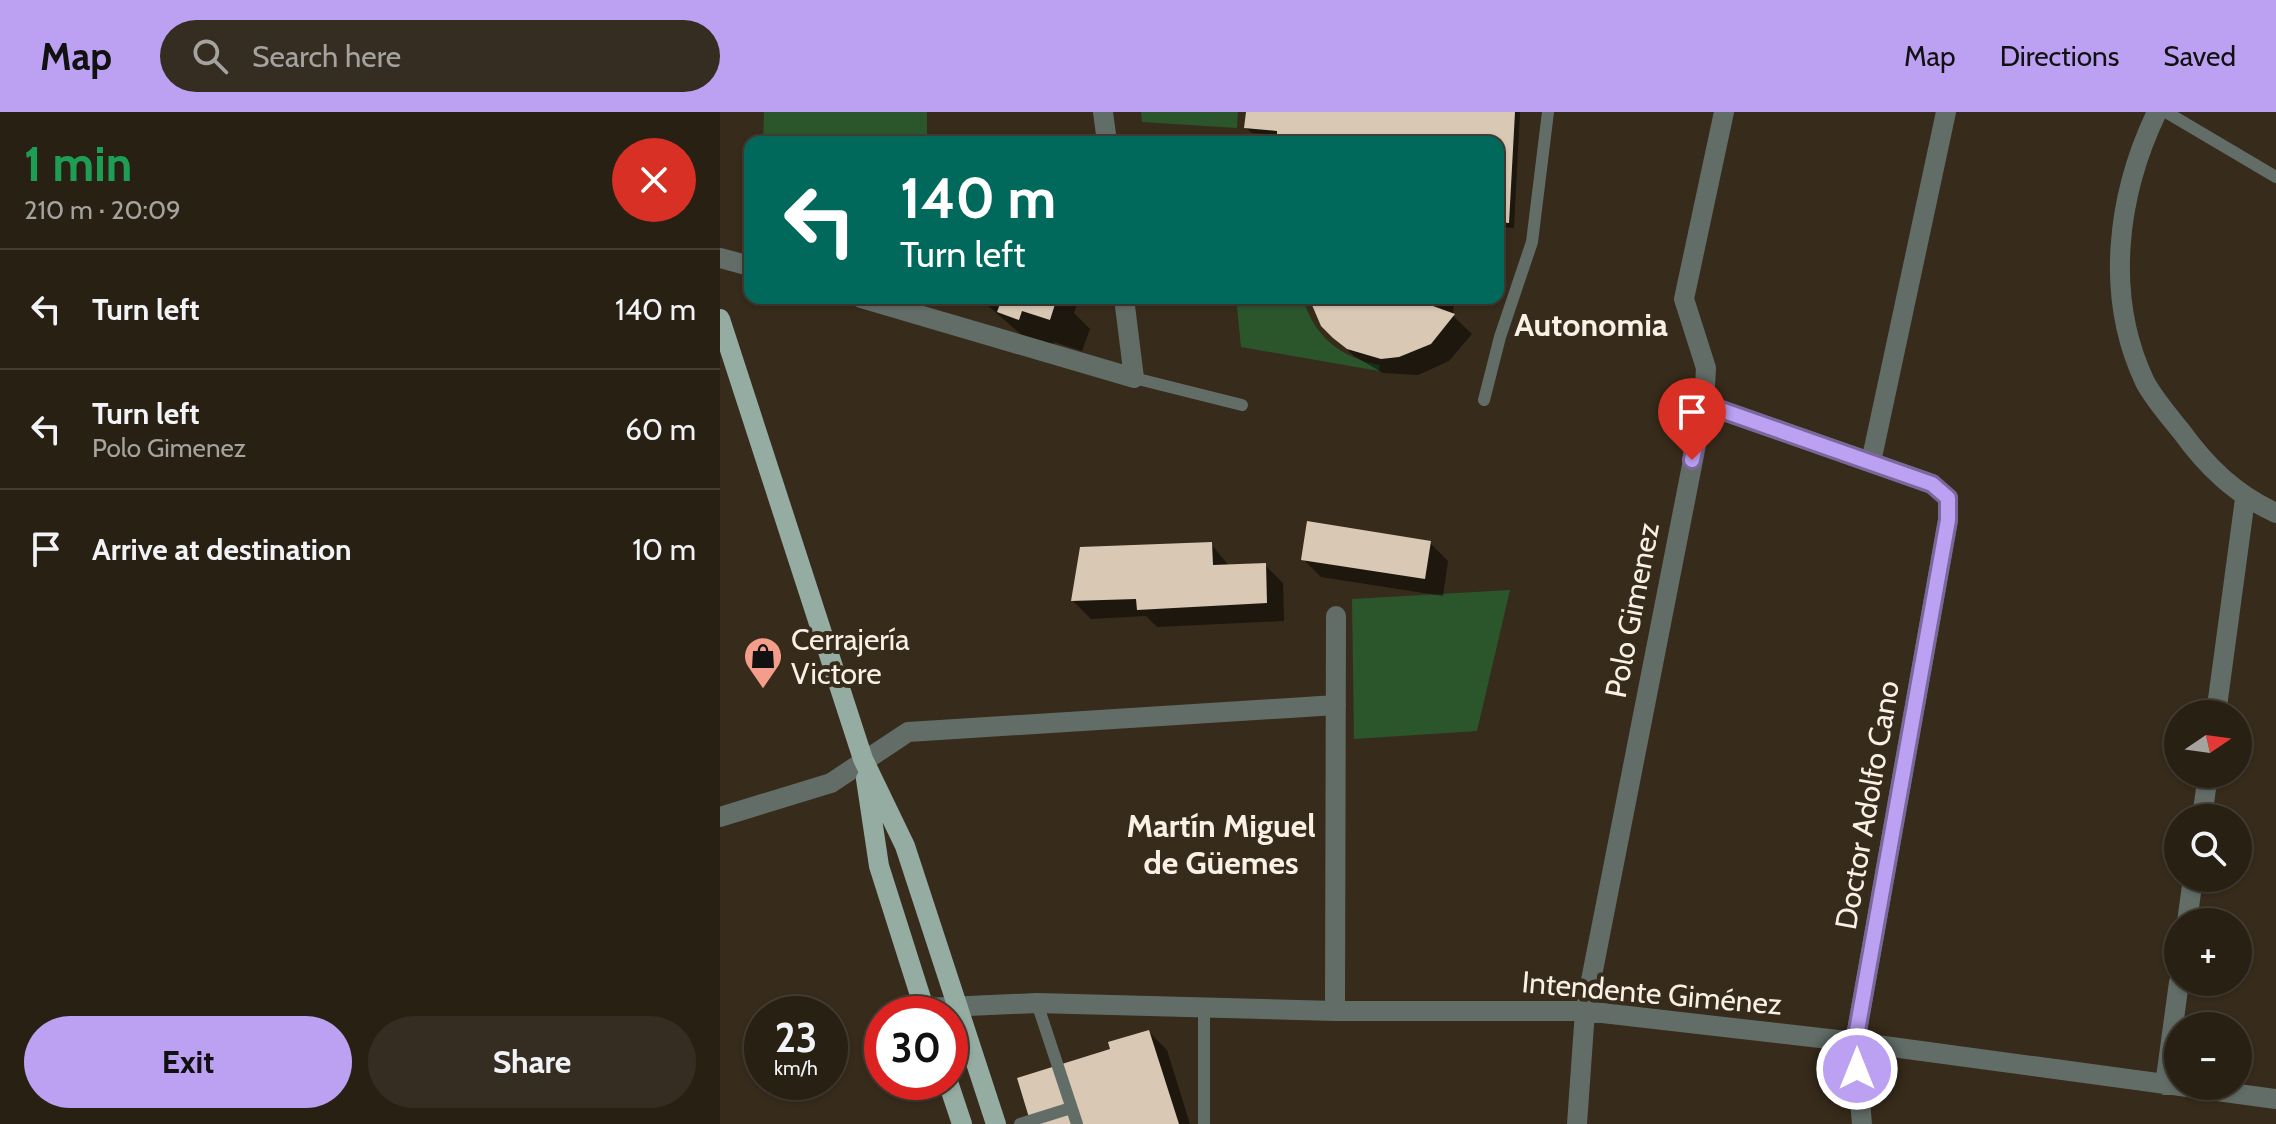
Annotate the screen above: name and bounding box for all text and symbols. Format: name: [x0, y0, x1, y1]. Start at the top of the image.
search box: [160, 20, 720, 92]
text: Map: [40, 33, 112, 80]
icon: search: [188, 34, 232, 78]
text: Search here: [252, 38, 401, 75]
text: Map: [1904, 39, 1956, 73]
text: Directions: [2000, 39, 2119, 73]
text: Saved: [2163, 39, 2236, 73]
text: 1 min: [24, 135, 132, 193]
button: close: [612, 138, 696, 222]
text: 140 m: [900, 164, 1056, 232]
icon: left: [768, 168, 872, 272]
text: 210 m · 20:09: [24, 194, 181, 226]
text: Turn left: [900, 232, 1025, 276]
icon: left: [24, 287, 68, 331]
text: Turn left: [92, 291, 200, 328]
text: 140 m: [615, 291, 696, 328]
district label: Autonomia: [1514, 305, 1668, 344]
pin: [1658, 378, 1726, 460]
icon: arrive: [1670, 390, 1714, 434]
text: Turn left: [92, 395, 200, 432]
icon: left: [24, 407, 68, 451]
text: 60 m: [625, 411, 696, 448]
text: Polo Gimenez: [92, 432, 246, 464]
street label: Polo Gimenez: [1597, 519, 1667, 701]
icon: arrive: [24, 527, 68, 571]
text: Arrive at destination: [92, 531, 352, 568]
text: 10 m: [632, 531, 696, 568]
place label: Cerrajería Victore: [791, 621, 910, 692]
shop icon: Cerrajería Victore: [742, 635, 784, 690]
street label: Doctor Adolfo Cano: [1827, 678, 1907, 932]
north arrow: [2164, 700, 2252, 788]
map controls: [2164, 700, 2252, 1100]
button: search: [2164, 804, 2252, 892]
district label: Martín Miguel de Güemes: [1126, 806, 1316, 882]
button: +: [2164, 908, 2252, 996]
street label: Intendente Giménez: [1520, 963, 1784, 1023]
speed limit sign: 30: [864, 996, 968, 1100]
button: −: [2164, 1012, 2252, 1100]
text: 23: [775, 1013, 817, 1062]
button: Exit: [24, 1016, 352, 1108]
button: Share: [368, 1016, 696, 1108]
position arrow: [1815, 1027, 1899, 1111]
text: km/h: [774, 1056, 818, 1080]

